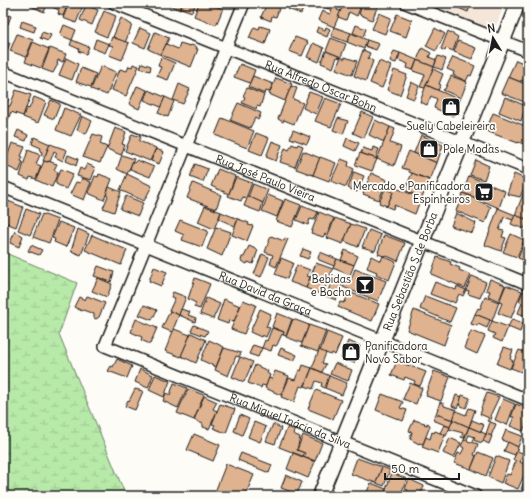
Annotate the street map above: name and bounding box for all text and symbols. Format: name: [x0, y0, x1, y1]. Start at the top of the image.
north arrow: [473, 18, 513, 58]
text: N: [486, 21, 496, 36]
street label: Rua Alfredo Oscar Bohn: [263, 57, 379, 115]
shop icon: Suely Cabeleireira: [440, 96, 462, 118]
place label: Suely Cabeleireira: [406, 119, 496, 133]
shop icon: Pole Modas: [418, 138, 440, 160]
place label: Pole Modas: [443, 142, 499, 156]
street label: Rua José Paulo Vieira: [214, 152, 317, 204]
place label: Mercado e Panificadora Espinheiros: [353, 179, 470, 206]
supermarket icon: Mercado e Panificadora Espinheiros: [473, 181, 495, 203]
street label: Rua Sebastião S de Borba: [380, 210, 440, 333]
street label: Rua David da Graça: [217, 268, 314, 318]
place label: Bebidas e Bocha: [311, 272, 351, 299]
bar icon: Bebidas e Bocha: [354, 274, 376, 296]
place label: Panificadora Novo Sabor: [365, 339, 428, 366]
shop icon: Panificadora Novo Sabor: [340, 341, 362, 363]
street label: Rua Miguel Inácio da Silva: [228, 390, 353, 452]
scale bar: [385, 455, 459, 481]
text: 50 m: [391, 461, 420, 476]

